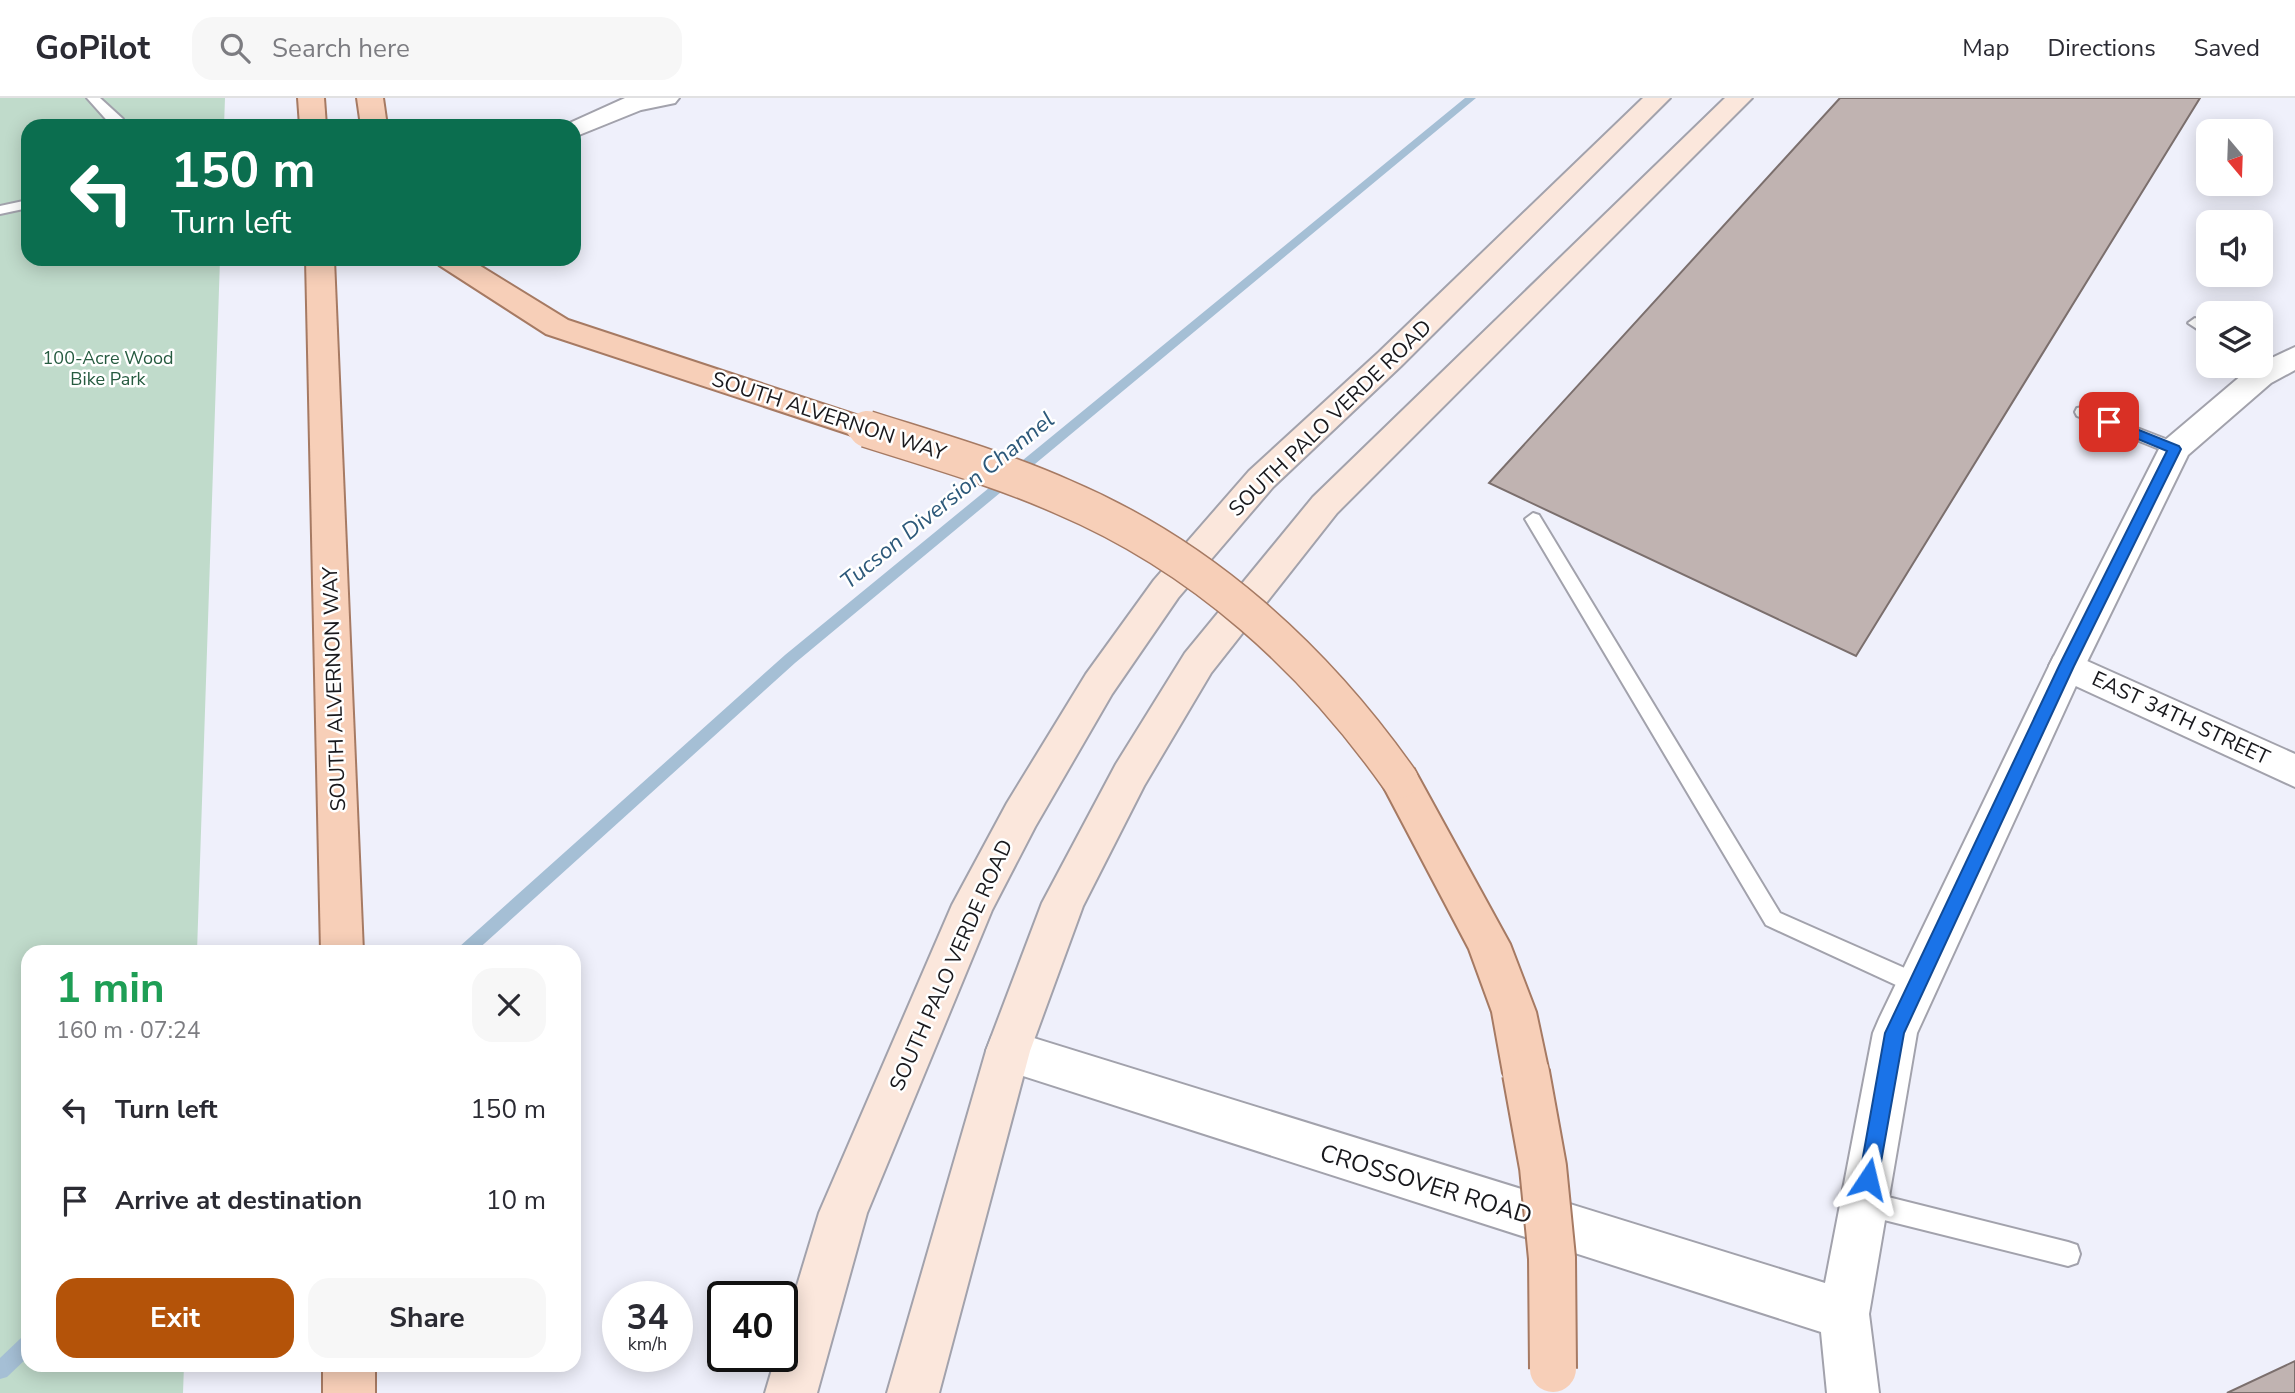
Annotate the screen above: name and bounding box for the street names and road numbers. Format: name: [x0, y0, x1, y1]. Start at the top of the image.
street label: SOUTH PALO VERDE ROAD: [1222, 313, 1438, 523]
street label: SOUTH ALVERNON WAY: [708, 365, 950, 467]
street label: SOUTH ALVERNON WAY: [316, 566, 352, 812]
street label: EAST 34TH STREET: [2088, 664, 2275, 772]
street label: SOUTH PALO VERDE ROAD: [883, 835, 1019, 1095]
street label: CROSSOVER ROAD: [1316, 1137, 1536, 1231]

